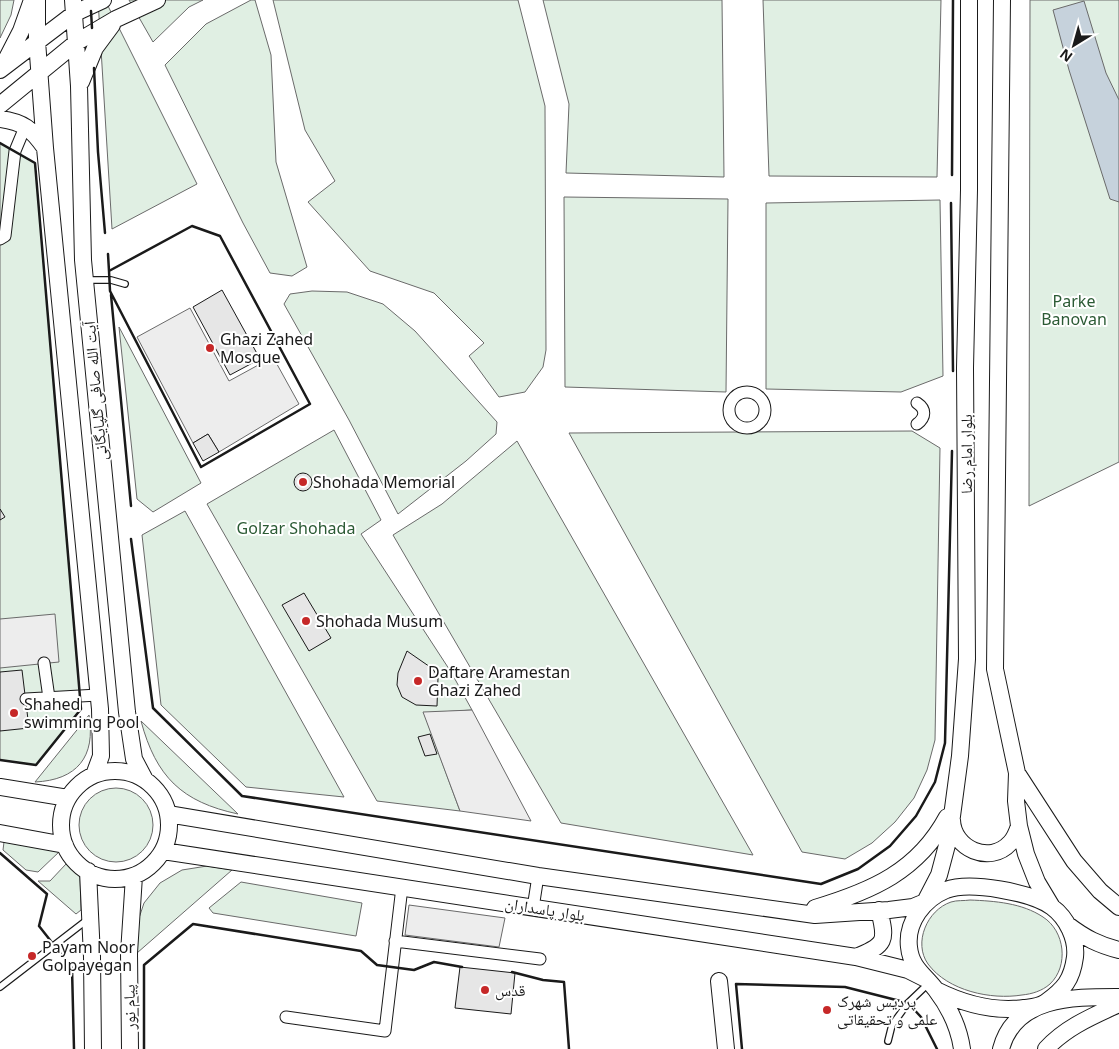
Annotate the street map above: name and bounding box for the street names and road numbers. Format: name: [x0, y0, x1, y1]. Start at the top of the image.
street label: آیت الله صافی گلپایگانی: [78, 319, 112, 462]
street label: بلوار امام رضا: [955, 414, 977, 494]
street label: بلوار پاسداران: [503, 892, 587, 926]
street label: پیام نور: [118, 984, 140, 1031]

